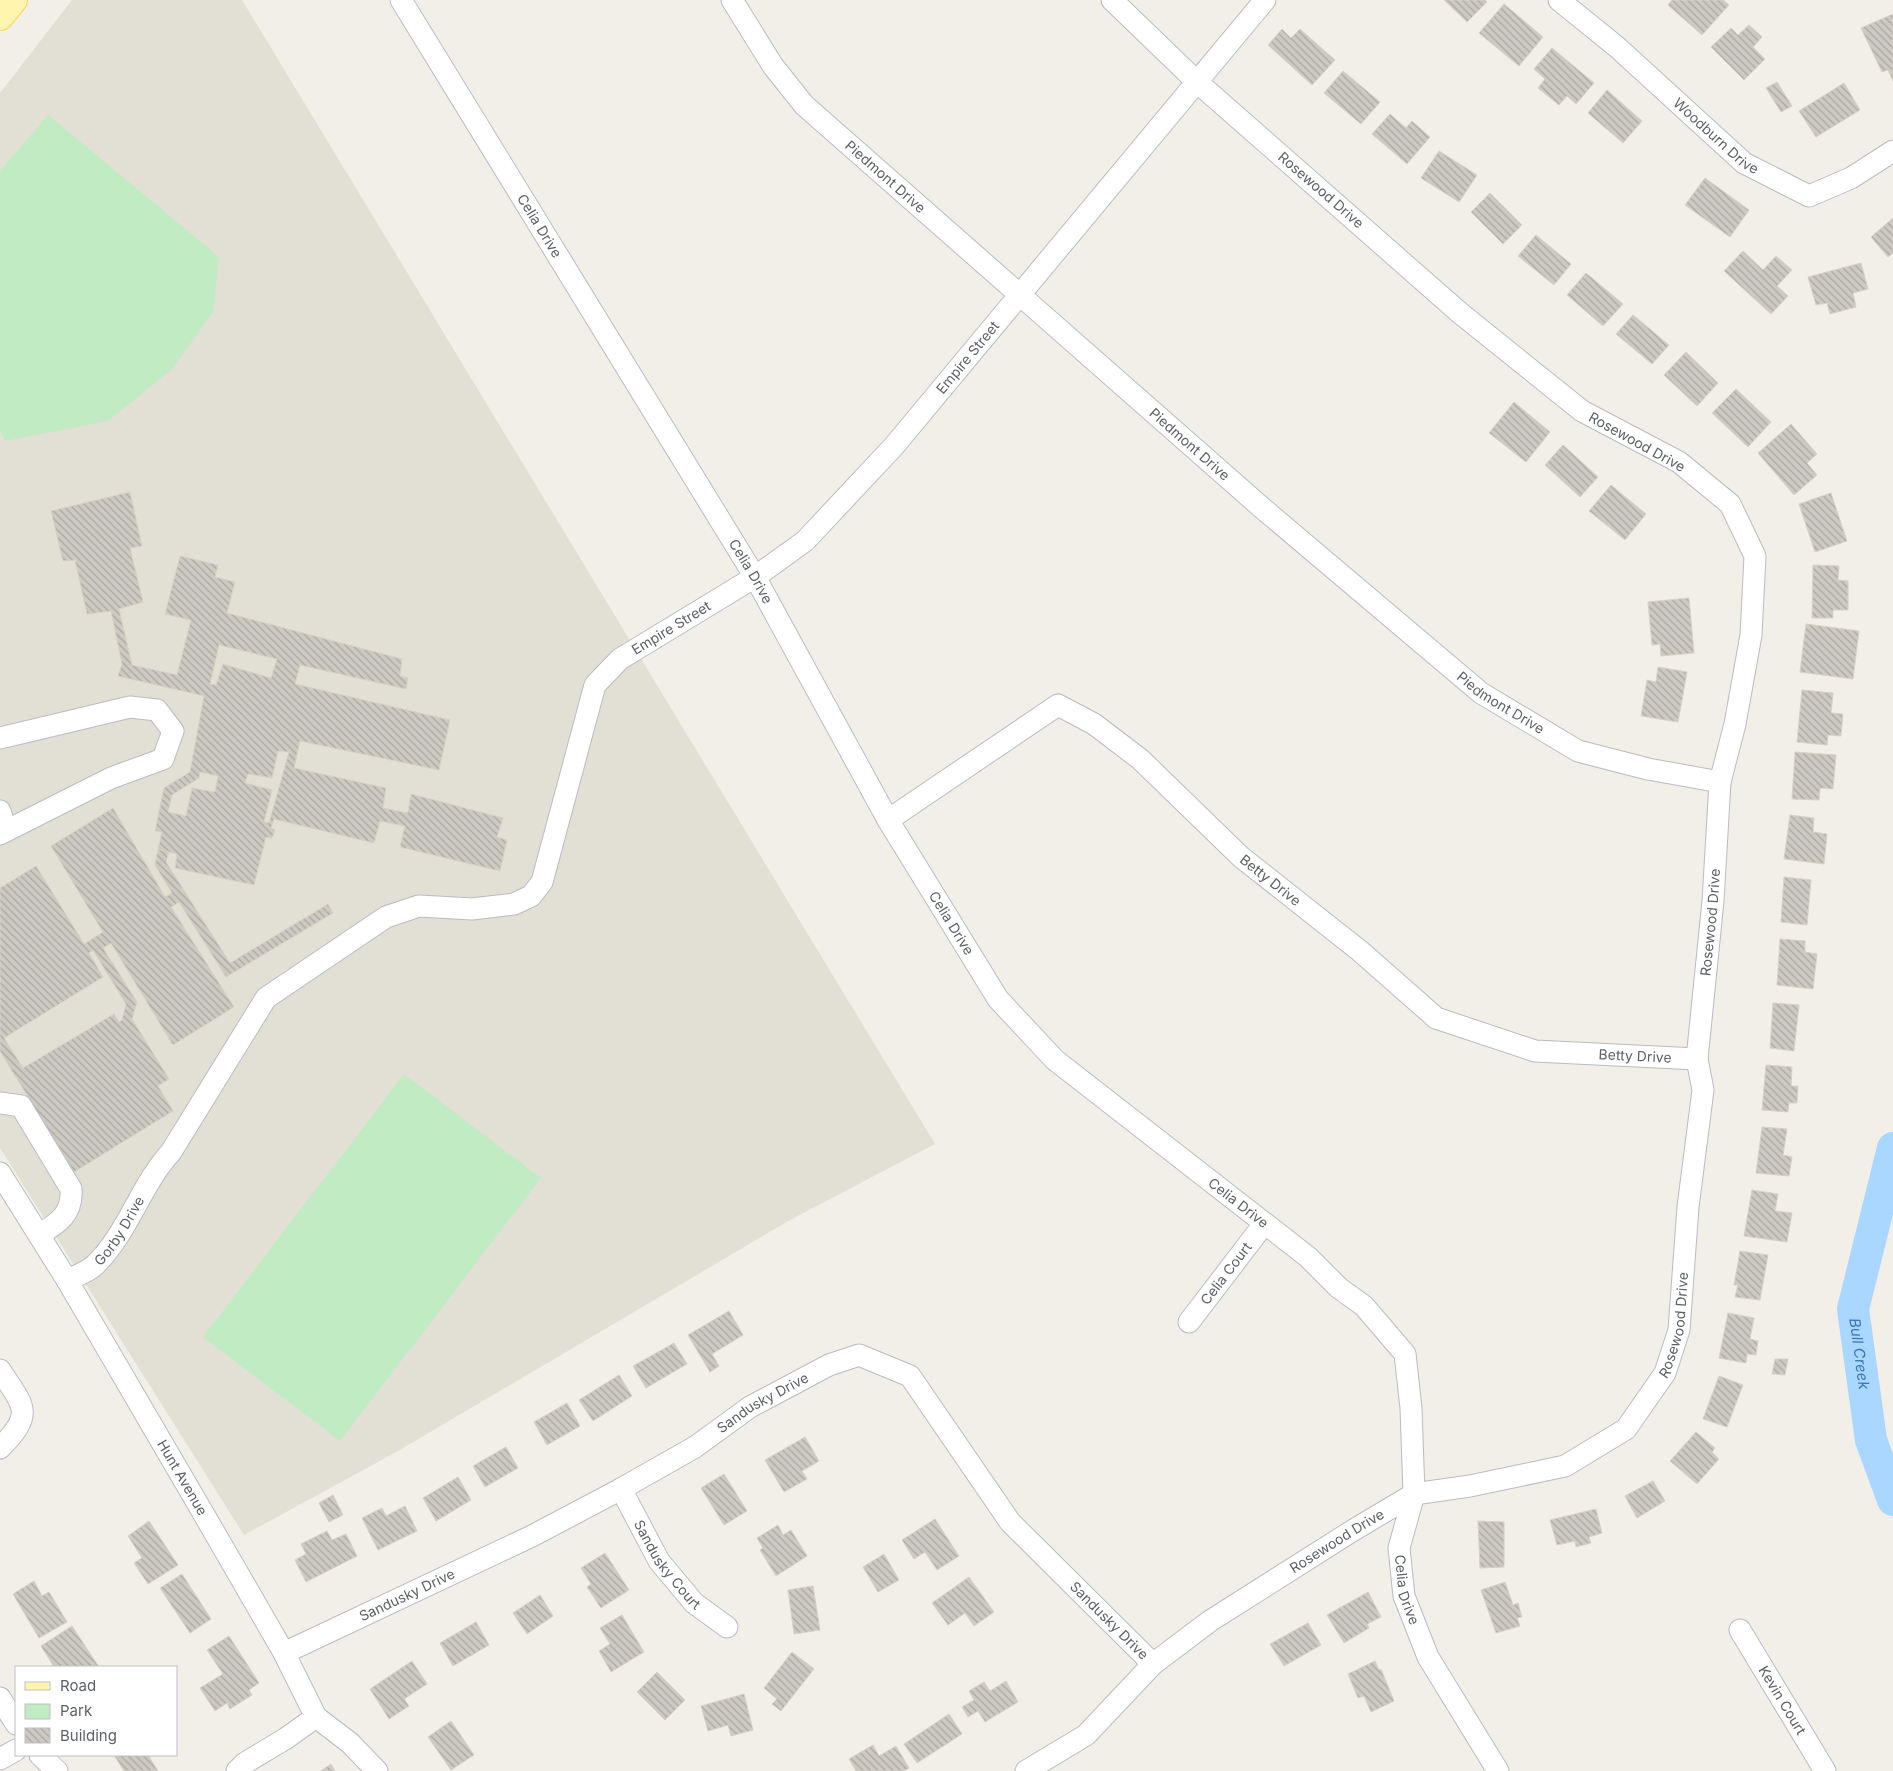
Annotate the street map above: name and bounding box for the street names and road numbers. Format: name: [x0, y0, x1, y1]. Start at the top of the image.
street label: Woodburn Drive: [1670, 94, 1762, 177]
street label: Piedmont Drive: [842, 136, 929, 216]
street label: Rosewood Drive: [1275, 148, 1368, 231]
street label: Celia Drive: [514, 191, 566, 261]
street label: Empire Street: [932, 317, 1003, 397]
street label: Piedmont Drive: [1146, 404, 1234, 484]
street label: Rosewood Drive: [1586, 408, 1688, 475]
street label: Celia Drive: [726, 536, 777, 606]
street label: Empire Street: [628, 597, 714, 658]
street label: Piedmont Drive: [1454, 667, 1548, 737]
street label: Betty Drive: [1237, 851, 1305, 909]
street label: Rosewood Drive: [1696, 868, 1723, 977]
street label: Celia Drive: [926, 888, 978, 958]
street label: Betty Drive: [1598, 1045, 1672, 1066]
street label: Celia Drive: [1205, 1174, 1272, 1231]
street label: Gorby Drive: [90, 1193, 147, 1269]
street label: Celia Court: [1196, 1238, 1255, 1308]
street label: Rosewood Drive: [1655, 1271, 1691, 1381]
street label: Sandusky Drive: [713, 1369, 811, 1436]
street label: Hunt Avenue: [154, 1436, 212, 1518]
street label: Rosewood Drive: [1286, 1505, 1387, 1576]
street label: Sandusky Court: [631, 1517, 704, 1613]
street label: Celia Drive: [1392, 1554, 1423, 1627]
street label: Sandusky Drive: [356, 1565, 457, 1624]
street label: Sandusky Drive: [1067, 1578, 1152, 1663]
street label: Kevin Court: [1756, 1663, 1810, 1738]

